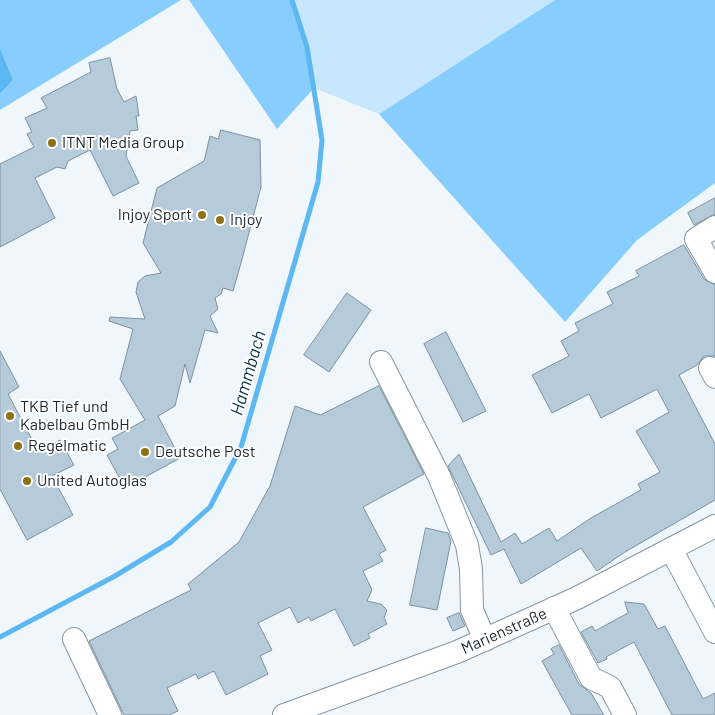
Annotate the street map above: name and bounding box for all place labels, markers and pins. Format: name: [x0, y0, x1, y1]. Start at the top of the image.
place label: ITNT Media Group: [62, 133, 184, 153]
marker: ITNT Media Group: [46, 137, 58, 149]
place label: Injoy Sport: [118, 205, 192, 225]
marker: Injoy Sport: [196, 209, 208, 221]
place label: Injoy: [230, 210, 262, 230]
marker: Injoy: [214, 214, 226, 226]
place label: TKB Tief und Kabelbau GmbH: [20, 397, 130, 435]
marker: TKB Tief und Kabelbau GmbH: [4, 410, 16, 422]
place label: Regelmatic: [28, 436, 107, 456]
marker: Regelmatic: [12, 440, 24, 452]
place label: Deutsche Post: [155, 442, 255, 462]
marker: Deutsche Post: [139, 446, 151, 458]
place label: United Autoglas: [37, 471, 147, 491]
marker: United Autoglas: [21, 475, 33, 487]

